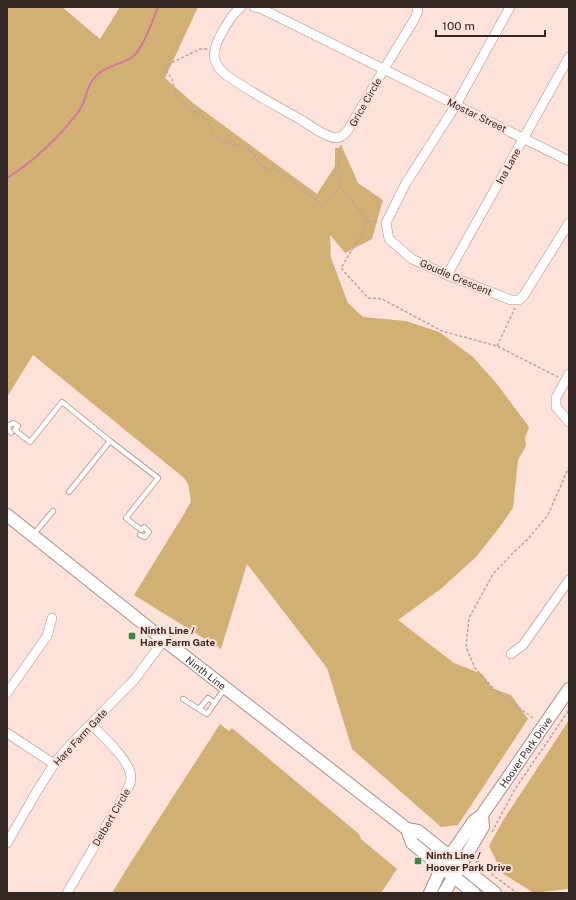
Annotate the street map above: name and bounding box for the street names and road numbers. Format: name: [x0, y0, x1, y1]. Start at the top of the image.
street label: Grice Circle: [346, 75, 384, 128]
street label: Mostar Street: [445, 96, 509, 135]
street label: Ina Lane: [493, 146, 523, 186]
street label: Goudie Crescent: [418, 256, 494, 298]
street label: Ninth Line: [184, 653, 229, 692]
street label: Hare Farm Gate: [51, 706, 110, 768]
street label: Hoover Park Drive: [497, 714, 554, 790]
street label: Delbert Circle: [90, 786, 132, 848]

